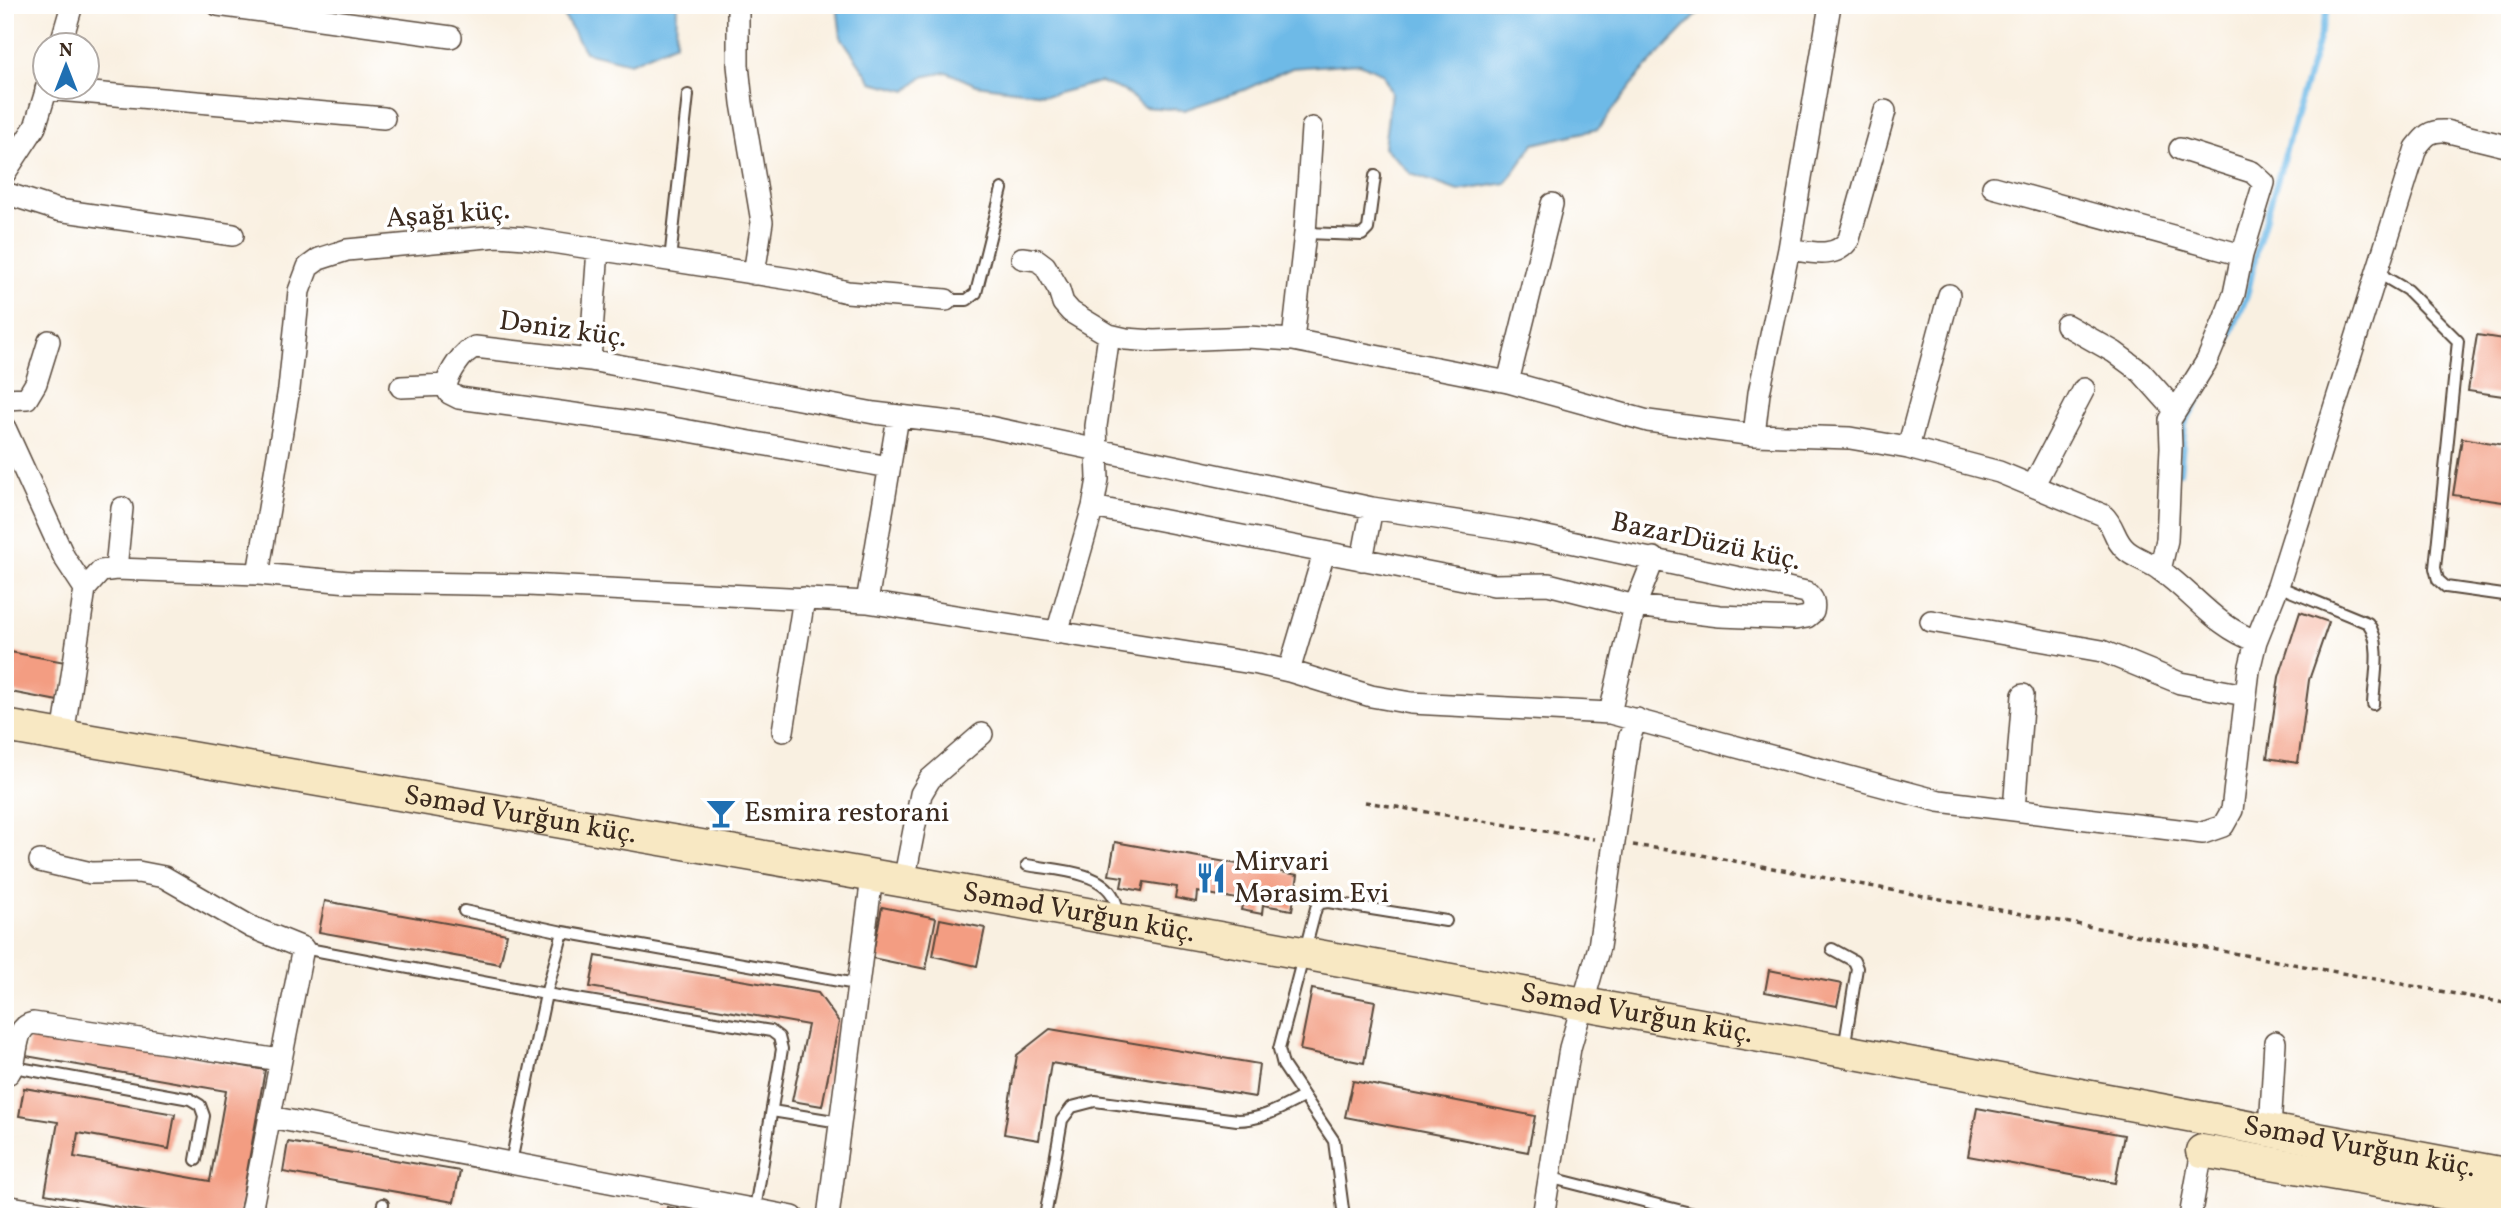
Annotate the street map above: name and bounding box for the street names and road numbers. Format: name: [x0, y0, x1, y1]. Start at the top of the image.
street label: Aşağı küç.: [385, 191, 511, 239]
street label: Dəniz küç.: [497, 302, 629, 358]
street label: BazarDüzü küç.: [1608, 503, 1804, 581]
street label: Səməd Vurğun küç.: [401, 776, 640, 854]
street label: Səməd Vurğun küç.: [960, 872, 1198, 953]
street label: Səməd Vurğun küç.: [1518, 973, 1756, 1054]
street label: Səməd Vurğun küç.: [2240, 1106, 2479, 1188]

